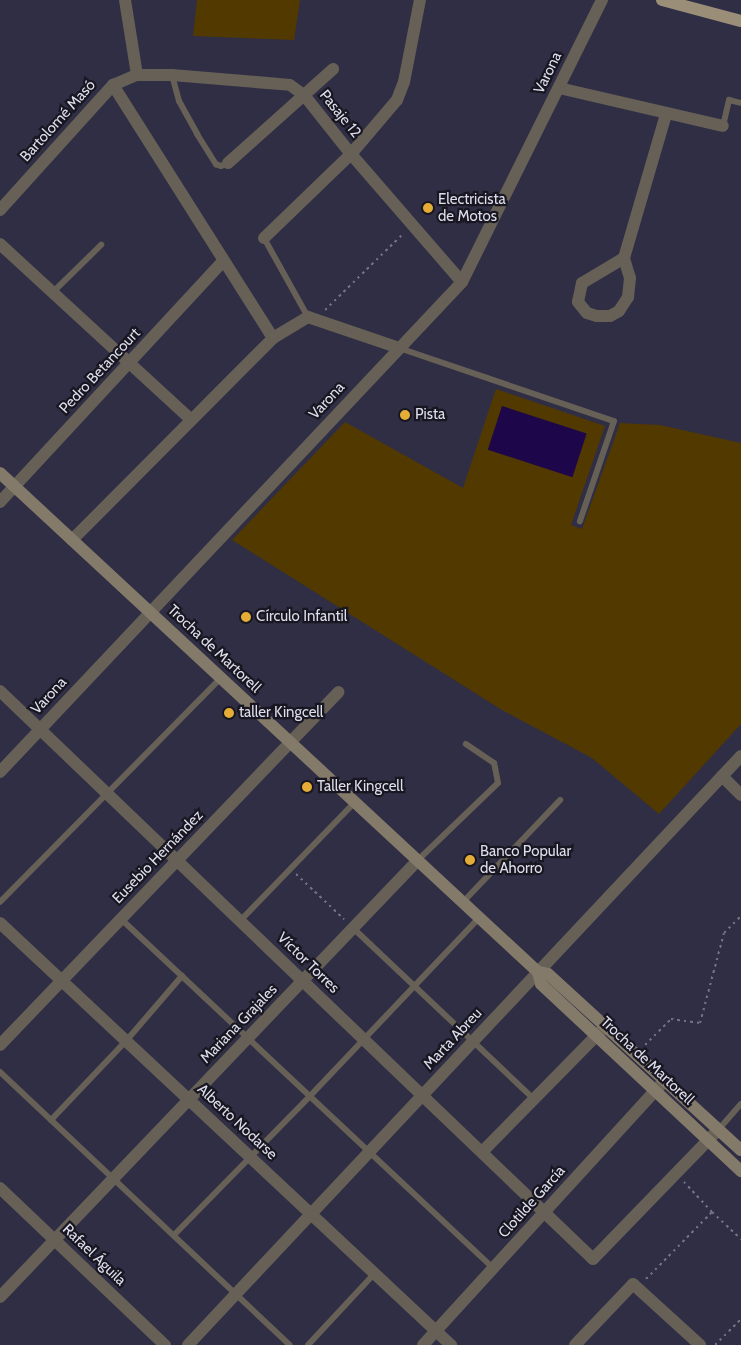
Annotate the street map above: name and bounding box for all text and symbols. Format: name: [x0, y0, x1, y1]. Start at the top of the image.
street label: Varona: [530, 49, 566, 97]
street label: Bartolomé Masó: [17, 76, 99, 166]
street label: Pasaje 12: [315, 87, 365, 141]
place label: Electricista de Motos: [438, 190, 506, 225]
marker: Electricista de Motos: [422, 202, 434, 214]
street label: Pedro Betancourt: [56, 324, 144, 418]
street label: Varona: [305, 379, 349, 423]
place label: Pista: [415, 406, 445, 424]
marker: Pista: [399, 409, 411, 421]
street label: Trocha de Martorell: [164, 601, 264, 697]
place label: Círculo Infantil: [256, 608, 347, 626]
marker: Círculo Infantil: [240, 611, 252, 623]
street label: Varona: [27, 674, 71, 718]
place label: taller Kingcell: [239, 704, 323, 722]
marker: taller Kingcell: [223, 707, 235, 719]
place label: Taller Kingcell: [317, 778, 403, 796]
marker: Taller Kingcell: [301, 781, 313, 793]
street label: Eusebio Hernández: [109, 807, 207, 907]
place label: Banco Popular de Ahorro: [480, 842, 571, 877]
marker: Banco Popular de Ahorro: [464, 854, 476, 866]
street label: Víctor Torres: [273, 929, 343, 997]
street label: Mariana Grajales: [197, 981, 281, 1067]
street label: Marta Abreu: [420, 1005, 486, 1073]
street label: Trocha de Martorell: [597, 1013, 697, 1109]
street label: Alberto Nodarse: [193, 1080, 281, 1164]
street label: Clotilde García: [495, 1162, 569, 1242]
street label: Rafael Águila: [59, 1220, 129, 1290]

